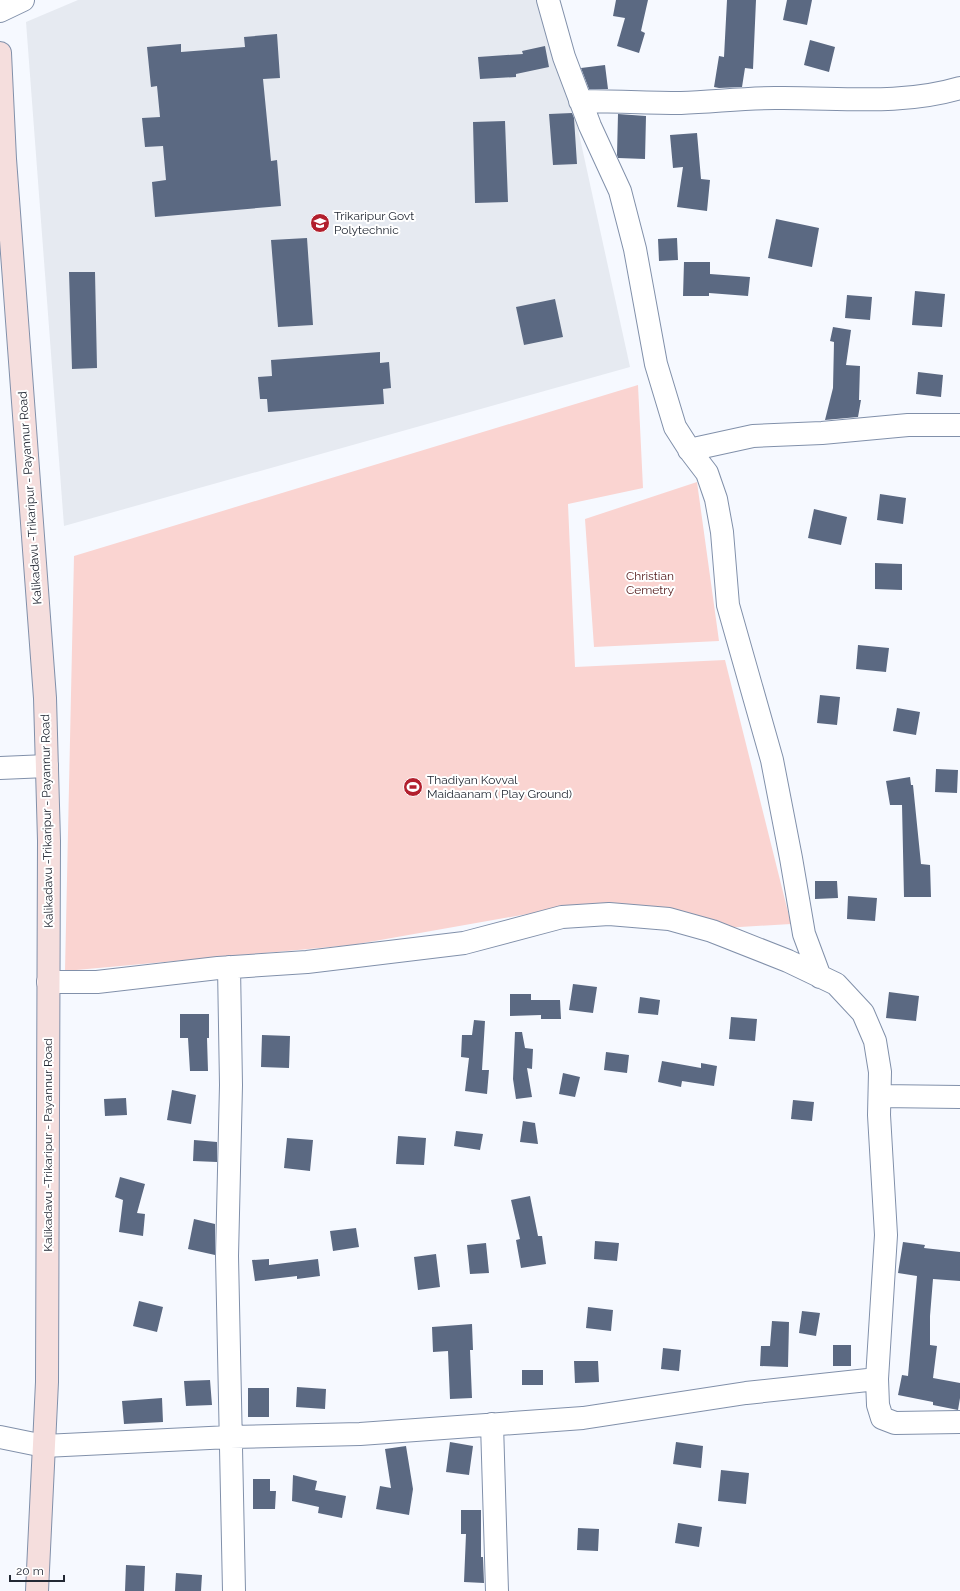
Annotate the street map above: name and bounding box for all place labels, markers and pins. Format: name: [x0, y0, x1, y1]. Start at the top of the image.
place label: Trikaripur Govt Polytechnic: [334, 209, 414, 237]
school or university icon: Trikaripur Govt Polytechnic: [309, 212, 331, 234]
place label: Thadiyan Kovval Maidaanam ( Play Ground): [427, 773, 572, 801]
sports icon: Thadiyan Kovval Maidaanam ( Play Ground): [402, 776, 424, 798]

